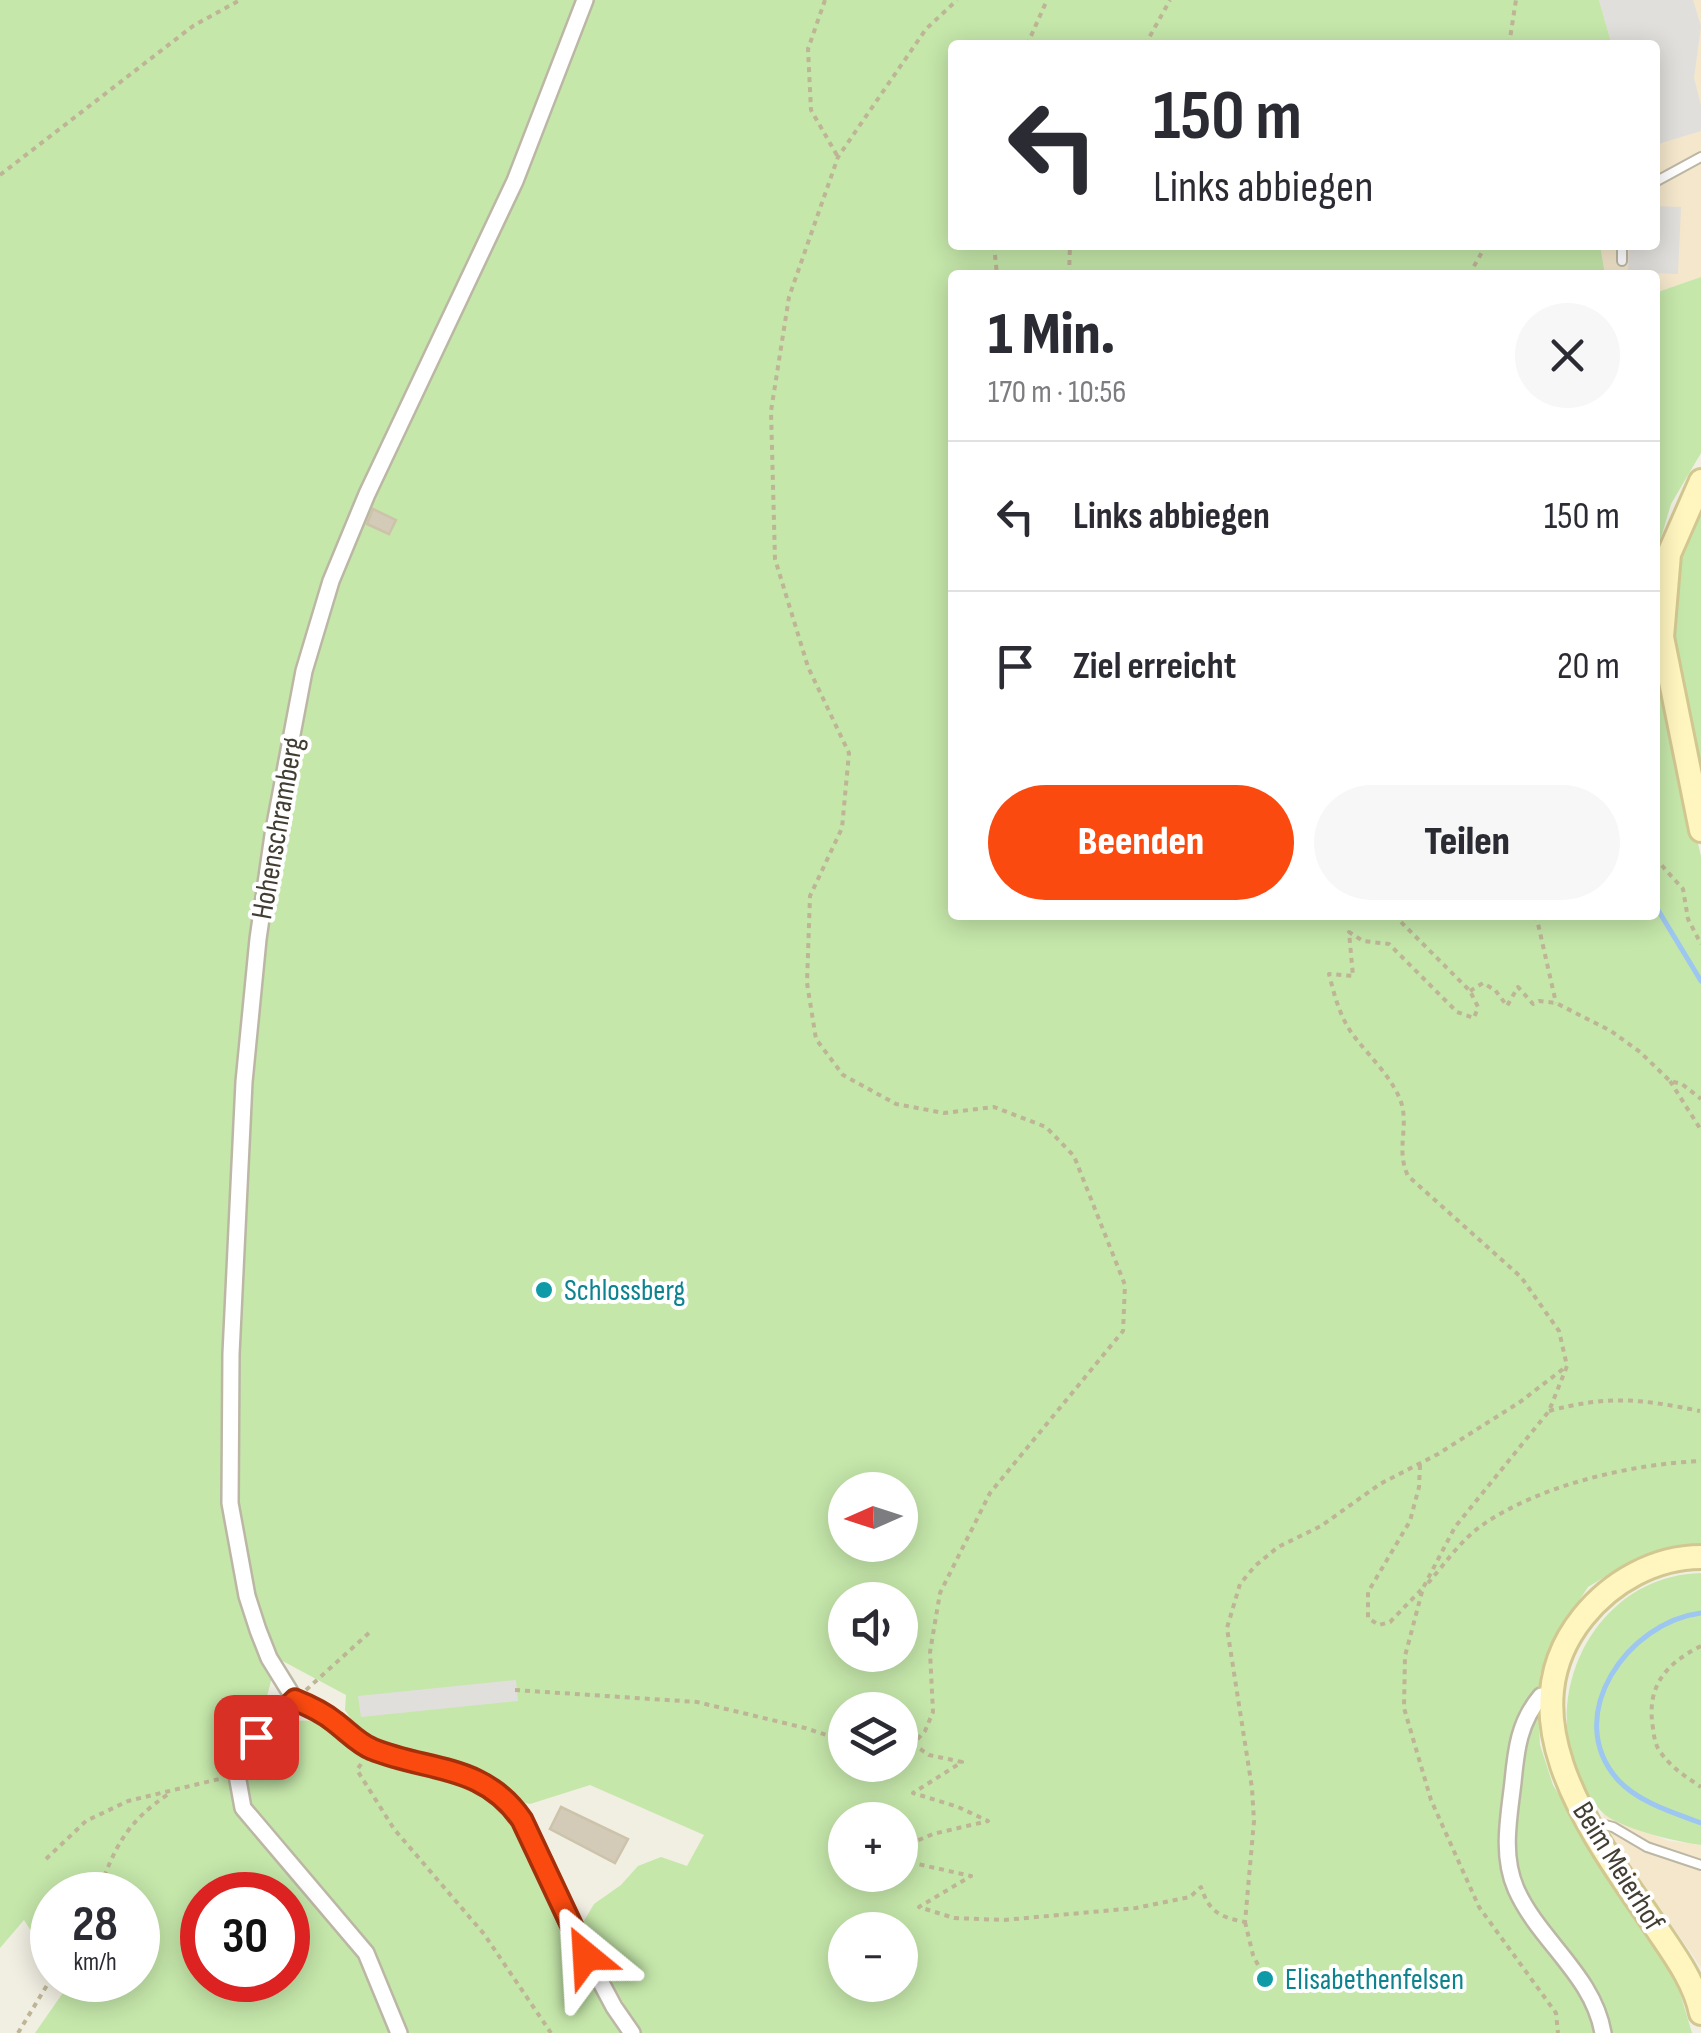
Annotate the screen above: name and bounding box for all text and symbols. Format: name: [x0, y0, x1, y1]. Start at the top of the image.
text: 150 m: [1153, 75, 1302, 159]
icon: left: [988, 80, 1118, 210]
text: Links abbiegen: [1153, 160, 1373, 215]
text: 1 Min.: [988, 299, 1115, 371]
button: close: [1515, 303, 1620, 408]
text: 170 m · 10:56: [988, 373, 1126, 412]
icon: left: [988, 489, 1043, 544]
text: Links abbiegen: [1073, 494, 1270, 539]
text: 150 m: [1544, 494, 1620, 539]
icon: arrive: [988, 639, 1043, 694]
text: Ziel erreicht: [1073, 644, 1236, 689]
text: 20 m: [1557, 644, 1620, 689]
street label: Hohenschramberg: [244, 734, 312, 922]
button: Beenden: [988, 785, 1294, 900]
button: Teilen: [1314, 785, 1620, 900]
place label: Schlossberg: [564, 1273, 685, 1309]
marker: Schlossberg: [533, 1279, 555, 1301]
north arrow: [828, 1472, 918, 1562]
map controls: [828, 1472, 918, 2002]
button: sound: [828, 1582, 918, 1672]
button: layers: [828, 1692, 918, 1782]
pin: [214, 1695, 299, 1780]
icon: arrive: [229, 1710, 284, 1765]
street label: Beim Meierhof: [1564, 1795, 1672, 1938]
button: +: [828, 1802, 918, 1892]
speed limit sign: 30: [180, 1872, 310, 2002]
text: 28: [72, 1895, 118, 1955]
position arrow: [534, 1904, 638, 2008]
button: −: [828, 1912, 918, 2002]
text: km/h: [73, 1947, 117, 1978]
place label: Elisabethenfelsen: [1285, 1962, 1464, 1998]
marker: Elisabethenfelsen: [1254, 1968, 1276, 1990]

